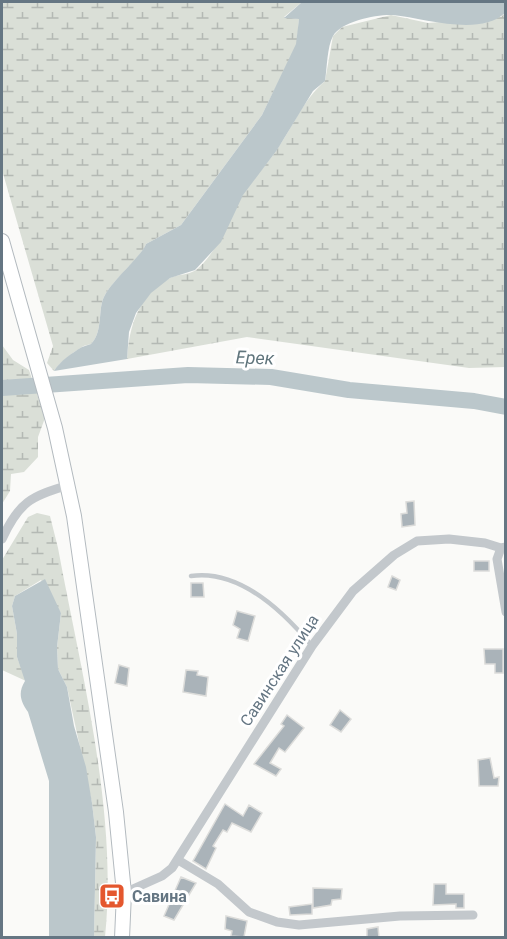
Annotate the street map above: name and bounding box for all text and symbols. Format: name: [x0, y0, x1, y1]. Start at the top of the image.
water label: Ерек: [235, 346, 275, 369]
street label: Савинская улица: [236, 611, 323, 730]
bus stop icon: Савина: [97, 881, 127, 911]
place label: Савина: [132, 887, 187, 906]

